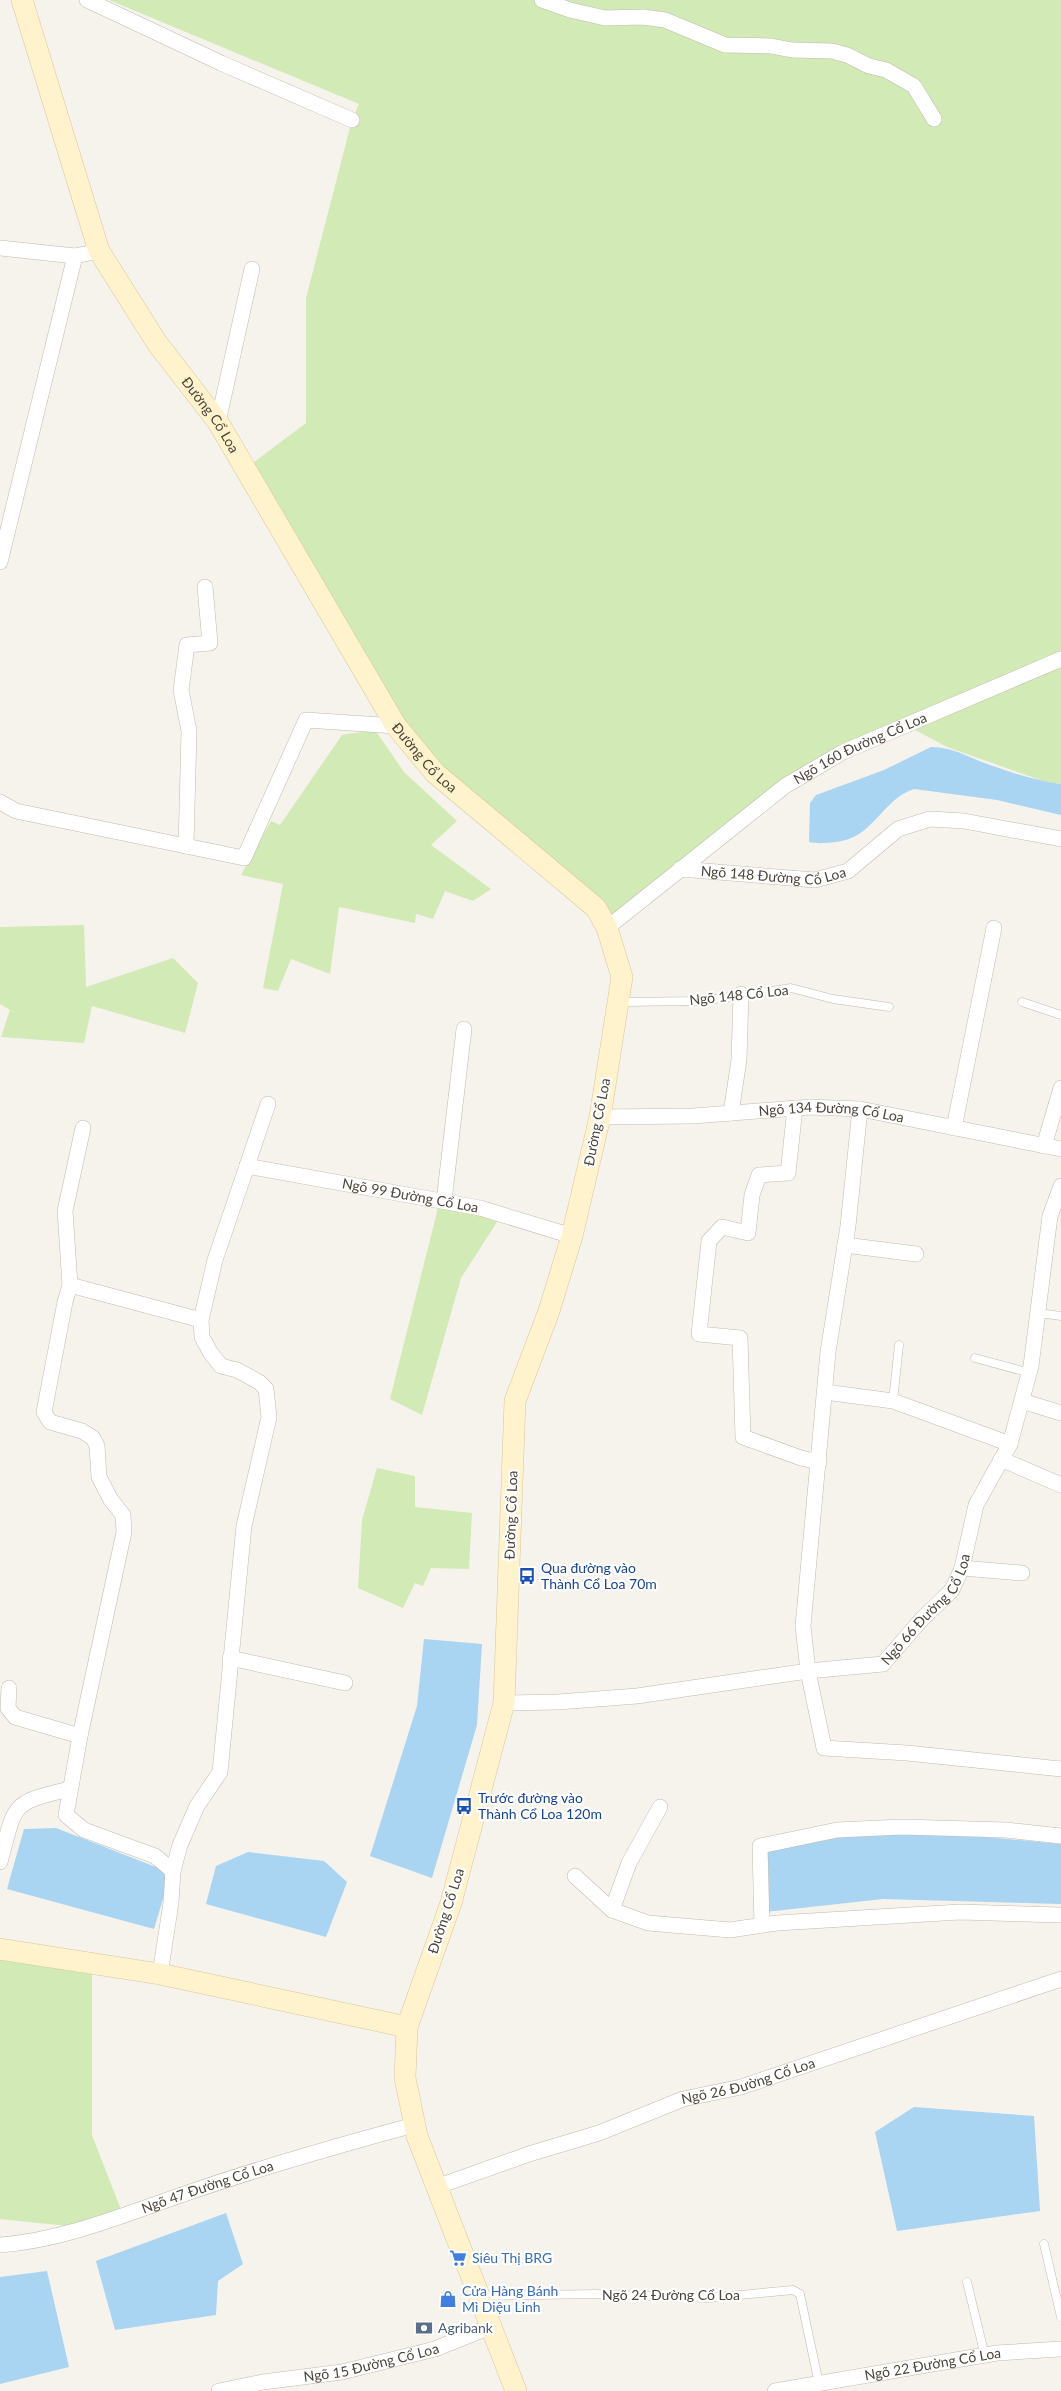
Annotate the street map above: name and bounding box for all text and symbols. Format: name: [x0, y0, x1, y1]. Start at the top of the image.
street label: Đường Cổ Loa: [178, 373, 243, 456]
street label: Ngõ 160 Đường Cổ Loa: [790, 708, 929, 787]
street label: Đường Cổ Loa: [389, 719, 461, 796]
street label: Ngõ 148 Đường Cổ Loa: [700, 862, 848, 888]
street label: Ngõ 148 Cổ Loa: [689, 981, 789, 1008]
street label: Đường Cổ Loa: [580, 1077, 613, 1167]
street label: Ngõ 134 Đường Cổ Loa: [758, 1098, 906, 1126]
street label: Ngõ 99 Đường Cổ Loa: [341, 1174, 480, 1216]
street label: Đường Cổ Loa: [500, 1470, 521, 1560]
street label: Ngõ 66 Đường Cổ Loa: [877, 1552, 973, 1668]
place label: Qua đường vào Thành Cổ Loa 70m: [541, 1559, 657, 1592]
bus stop icon: Qua đường vào Thành Cổ Loa 70m: [517, 1566, 537, 1586]
place label: Trước đường vào Thành Cổ Loa 120m: [478, 1789, 602, 1822]
bus stop icon: Trước đường vào Thành Cổ Loa 120m: [454, 1796, 474, 1816]
street label: Đường Cổ Loa: [424, 1866, 467, 1956]
street label: Ngõ 26 Đường Cổ Loa: [680, 2054, 817, 2107]
street label: Ngõ 47 Đường Cổ Loa: [139, 2157, 275, 2216]
supermarket icon: Siêu Thị BRG: [448, 2248, 468, 2268]
place label: Siêu Thị BRG: [472, 2249, 552, 2266]
place label: Cửa Hàng Bánh Mì Diệu Linh: [462, 2282, 558, 2315]
street label: Ngõ 24 Đường Cổ Loa: [602, 2286, 740, 2303]
shop icon: Cửa Hàng Bánh Mì Diệu Linh: [438, 2289, 458, 2309]
bank icon: Agribank: [414, 2318, 434, 2338]
place label: Agribank: [438, 2319, 494, 2336]
street label: Ngõ 15 Đường Cổ Loa: [303, 2339, 441, 2385]
street label: Ngõ 22 Đường Cổ Loa: [863, 2344, 1001, 2384]

